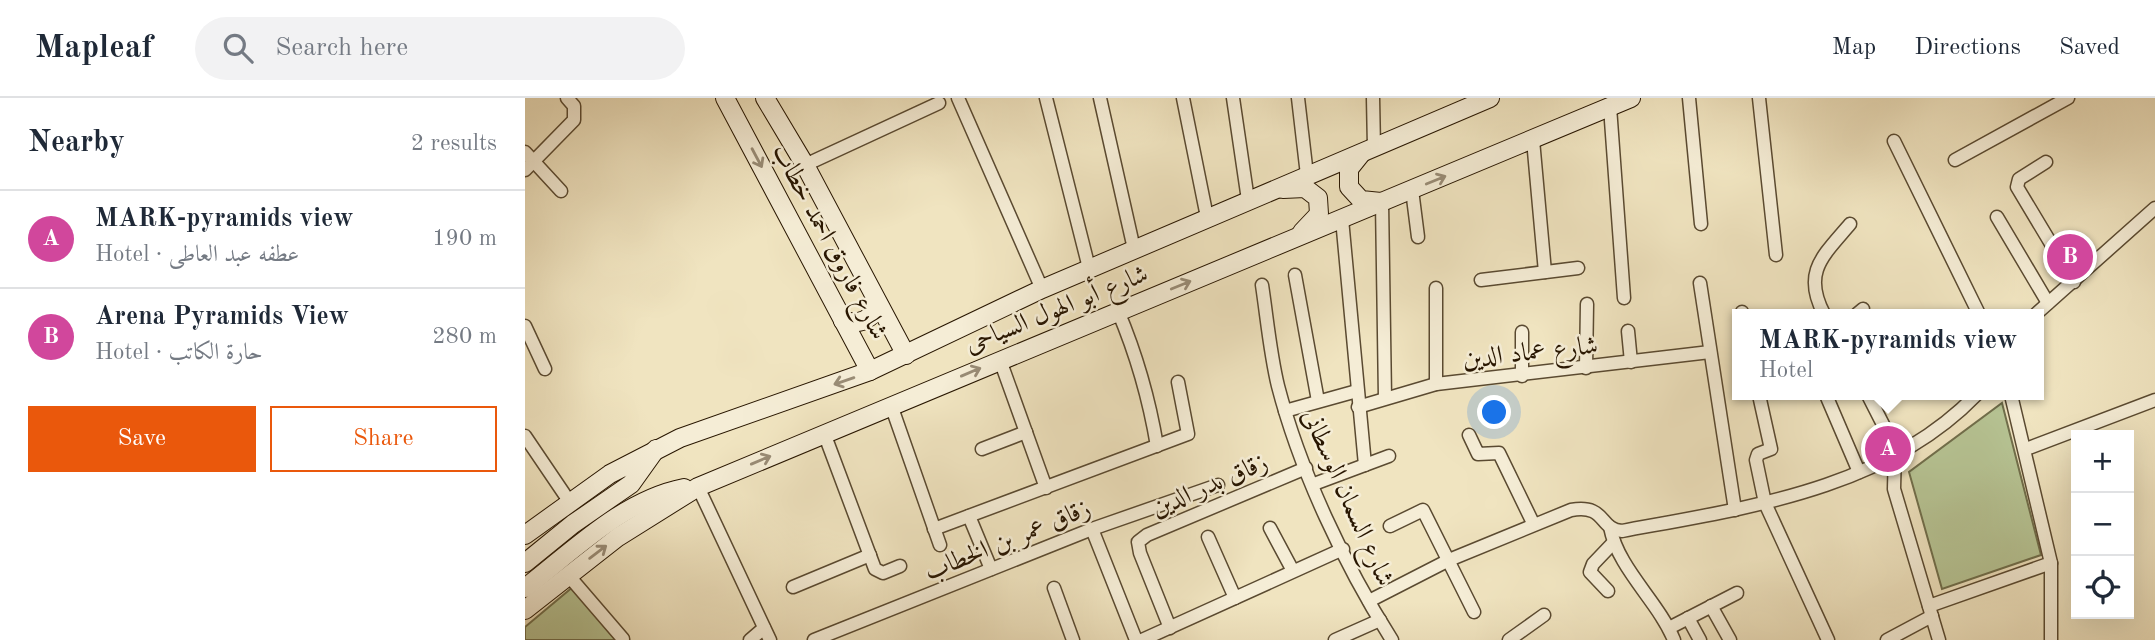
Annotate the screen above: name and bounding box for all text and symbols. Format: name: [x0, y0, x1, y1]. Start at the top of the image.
search box: [195, 17, 685, 80]
icon: search: [219, 29, 257, 67]
text: Mapleaf: [35, 32, 153, 65]
text: Search here: [275, 35, 408, 61]
text: Map: [1832, 36, 1876, 60]
text: Directions: [1914, 36, 2021, 60]
text: Saved: [2059, 36, 2120, 60]
text: Nearby: [28, 128, 125, 158]
text: 2 results: [411, 132, 497, 155]
street label: شارع فاروق احمد خطاب: [761, 140, 892, 347]
one-way arrow: [750, 148, 764, 168]
one-way arrow: [1425, 172, 1447, 185]
text: MARK-pyramids view: [95, 206, 354, 232]
text: A: [42, 227, 60, 250]
text: 190 m: [432, 227, 497, 250]
pin: B: [2047, 231, 2093, 283]
text: Hotel · عطفه عبد العاطى: [95, 243, 299, 266]
street label: شارع أبو الهول السياحى: [959, 256, 1155, 365]
one-way arrow: [1169, 278, 1191, 291]
text: Arena Pyramids View: [95, 304, 349, 330]
popup: [1732, 309, 2044, 400]
text: B: [43, 325, 59, 348]
text: 280 m: [432, 325, 497, 348]
text: MARK-pyramids view: [1759, 328, 2017, 354]
street label: شارع عماد الدين: [1461, 333, 1600, 380]
text: Hotel · حارة الكاتب: [95, 341, 263, 364]
text: Hotel: [1759, 359, 1813, 382]
one-way arrow: [959, 365, 981, 378]
one-way arrow: [834, 376, 856, 388]
your location: [1477, 395, 1511, 429]
street label: شارع السمان الوسطانى: [1290, 405, 1398, 593]
button: Save: [28, 406, 256, 472]
button: Share: [270, 406, 497, 472]
pin: A: [1865, 423, 1911, 475]
map controls: [2071, 430, 2134, 619]
button: +: [2071, 430, 2134, 493]
street label: زقاق بدر الدين: [1148, 450, 1272, 523]
one-way arrow: [750, 453, 771, 466]
button: −: [2071, 493, 2134, 556]
street label: زقاق عمر بن الخطاب: [921, 496, 1095, 588]
one-way arrow: [588, 545, 607, 560]
button: locate: [2071, 556, 2134, 619]

